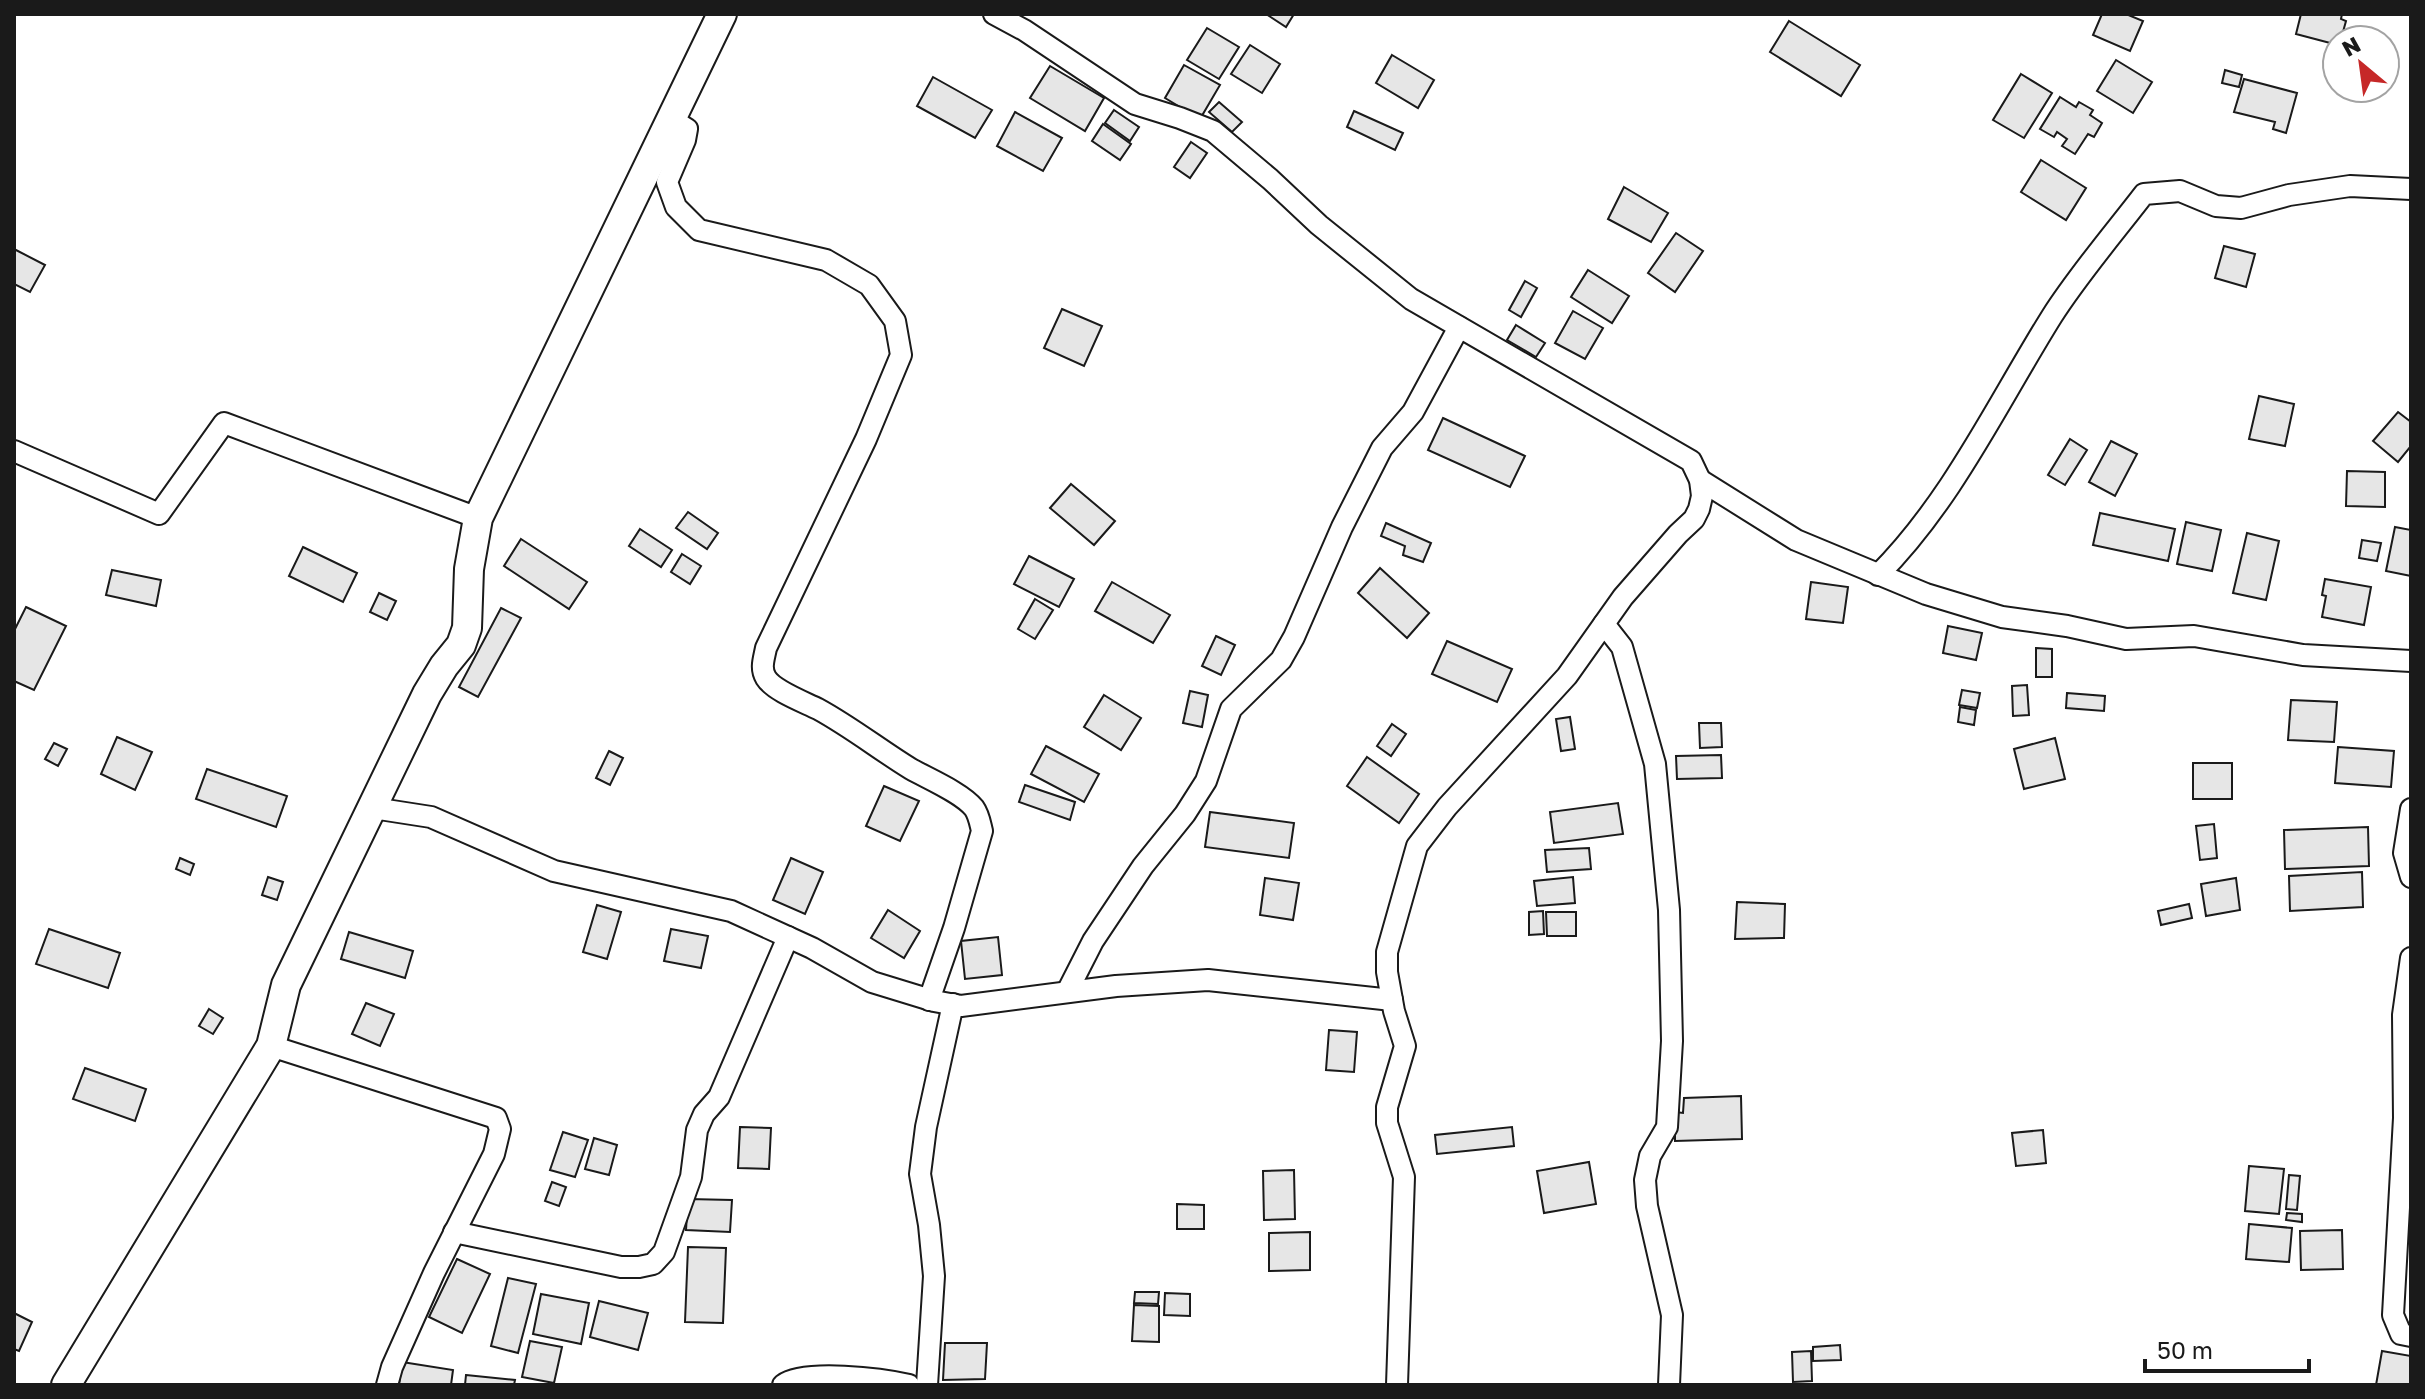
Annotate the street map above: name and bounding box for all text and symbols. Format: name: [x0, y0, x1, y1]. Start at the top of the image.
north arrow: [2321, 24, 2401, 104]
text: N: [2337, 30, 2365, 62]
scale bar: [2145, 1323, 2309, 1373]
text: 50 m: [2157, 1335, 2213, 1364]

